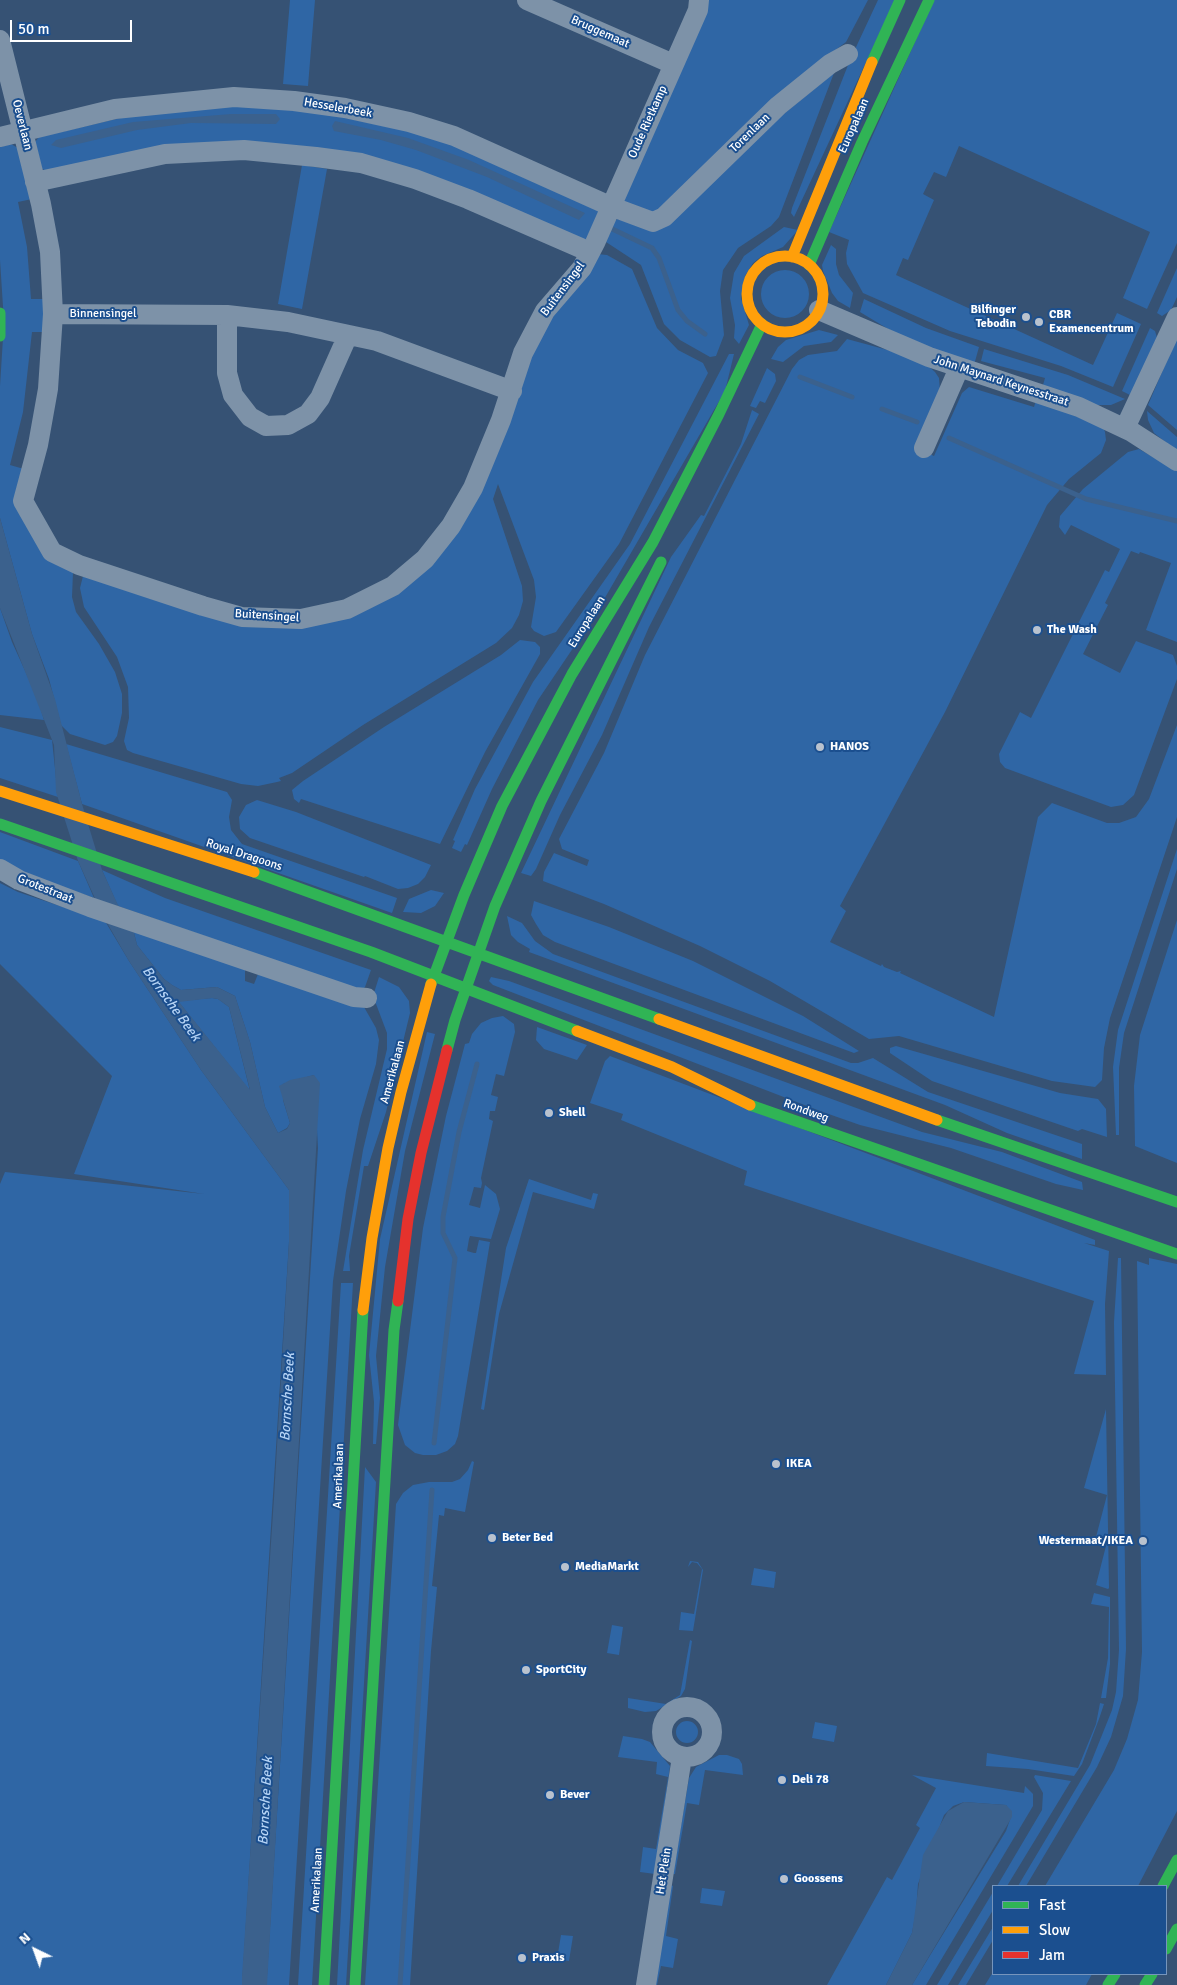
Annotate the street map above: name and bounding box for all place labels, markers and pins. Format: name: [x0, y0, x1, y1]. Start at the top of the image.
place label: Bilfinger Tebodin: [970, 303, 1016, 331]
place label: CBR Examencentrum: [1049, 308, 1134, 336]
marker: Bilfinger Tebodin: [1020, 311, 1032, 323]
marker: CBR Examencentrum: [1033, 316, 1045, 328]
place label: The Wash: [1047, 623, 1097, 637]
marker: The Wash: [1031, 624, 1043, 636]
place label: HANOS: [830, 740, 869, 754]
marker: HANOS: [814, 741, 826, 753]
place label: Shell: [559, 1106, 586, 1120]
marker: Shell: [543, 1107, 555, 1119]
place label: IKEA: [786, 1457, 812, 1471]
marker: IKEA: [770, 1458, 782, 1470]
place label: Beter Bed: [502, 1531, 553, 1545]
marker: Beter Bed: [486, 1532, 498, 1544]
place label: Westermaat/IKEA: [1039, 1534, 1133, 1548]
marker: Westermaat/IKEA: [1137, 1535, 1149, 1547]
place label: MediaMarkt: [575, 1560, 639, 1574]
marker: MediaMarkt: [559, 1561, 571, 1573]
place label: SportCity: [536, 1663, 587, 1677]
marker: SportCity: [520, 1664, 532, 1676]
place label: Deli 78: [792, 1773, 829, 1787]
marker: Deli 78: [776, 1774, 788, 1786]
place label: Bever: [560, 1788, 590, 1802]
marker: Bever: [544, 1789, 556, 1801]
place label: Goossens: [794, 1872, 843, 1886]
marker: Goossens: [778, 1873, 790, 1885]
place label: Praxis: [532, 1951, 564, 1965]
marker: Praxis: [516, 1952, 528, 1964]

